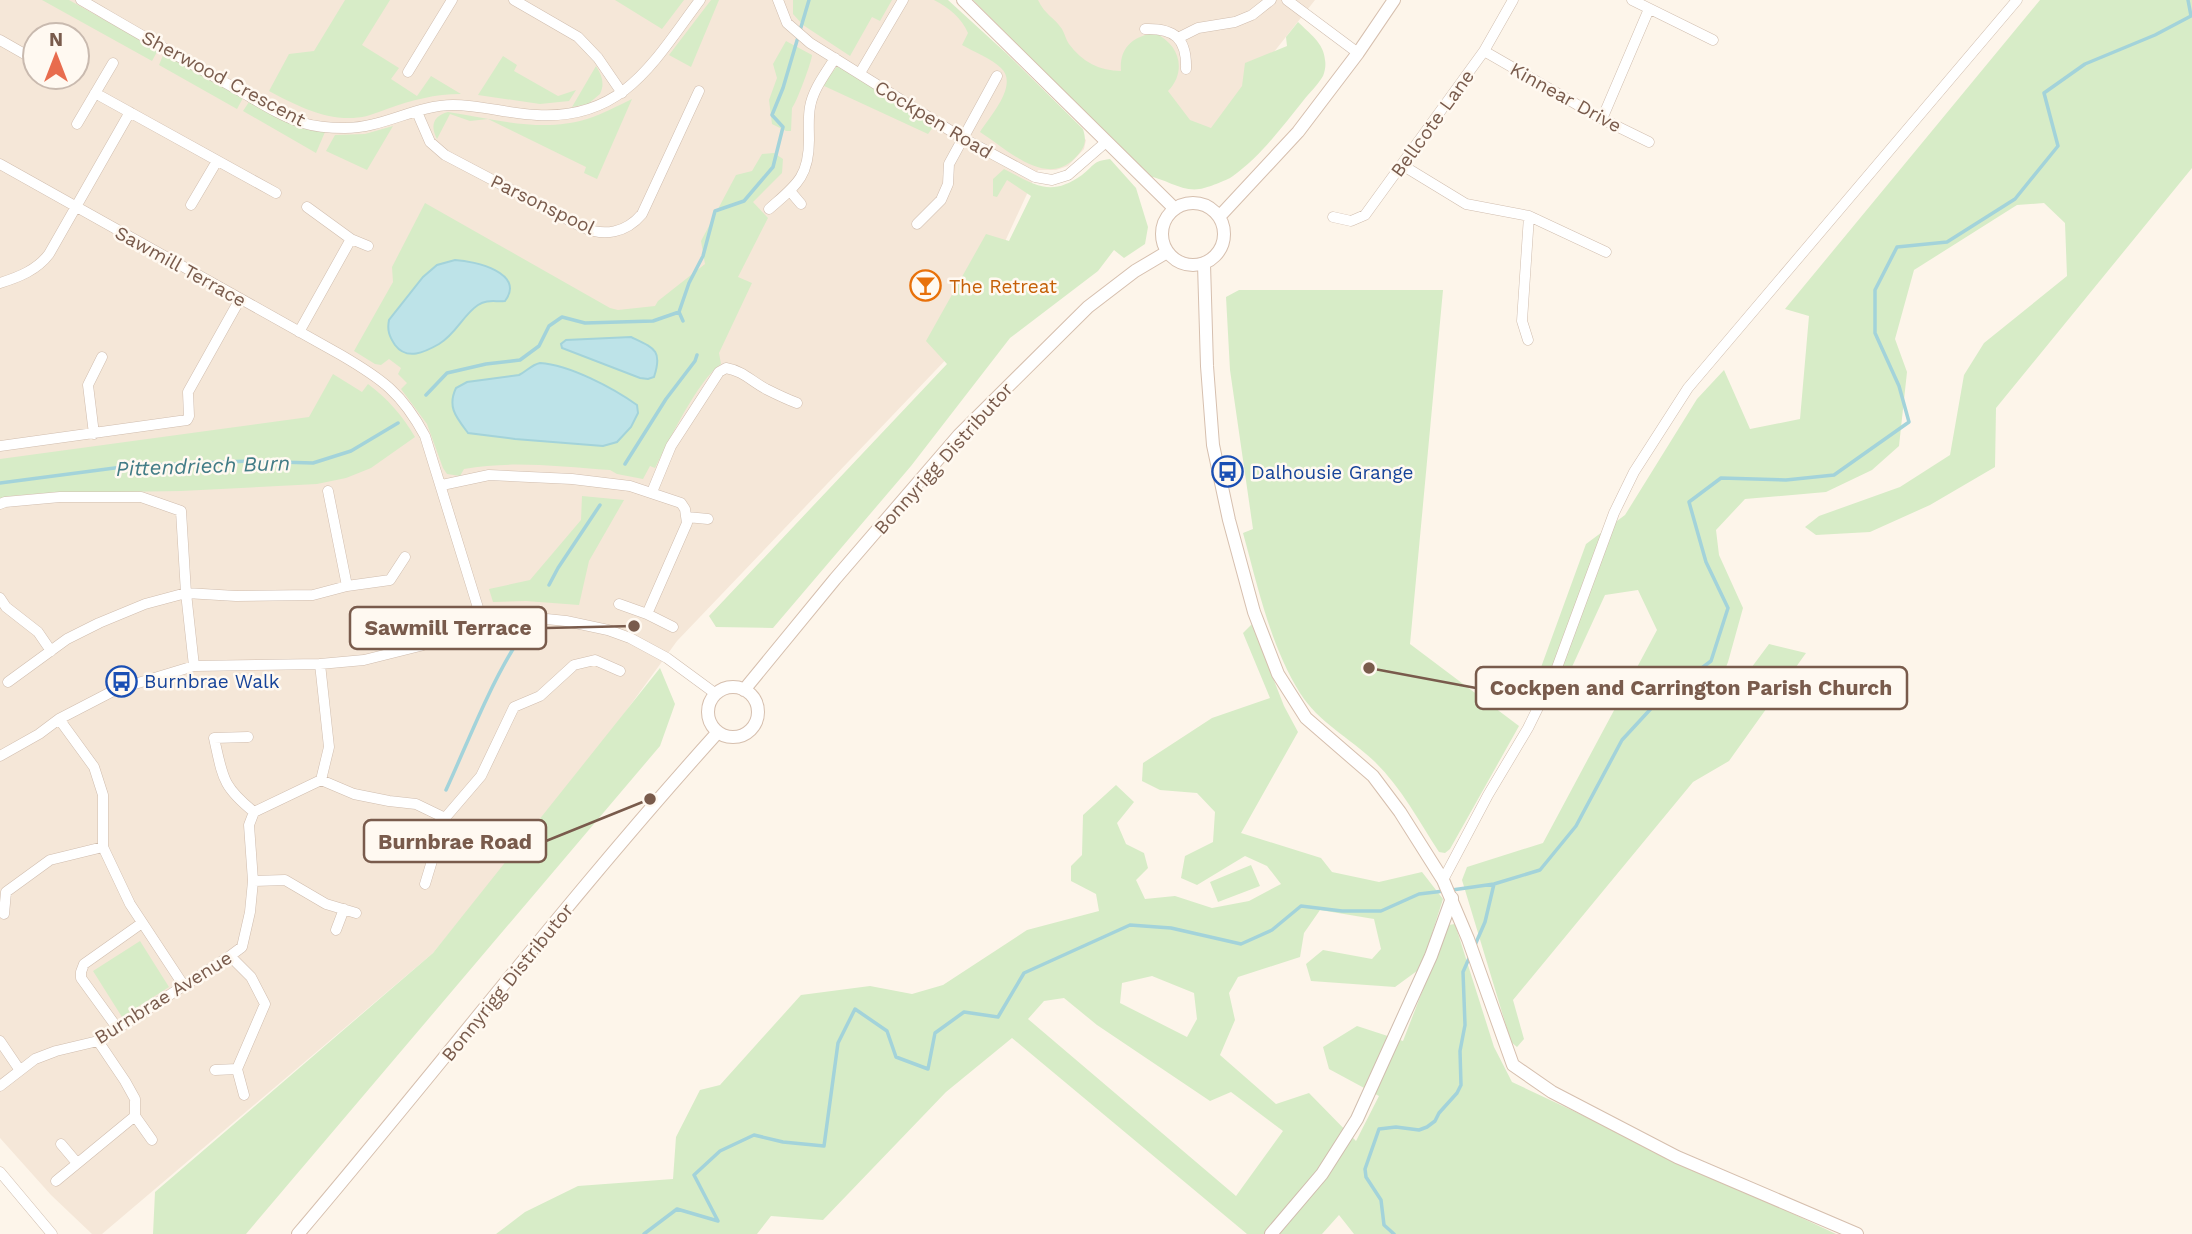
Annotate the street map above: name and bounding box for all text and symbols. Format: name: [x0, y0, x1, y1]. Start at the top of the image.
north arrow: [21, 21, 91, 91]
street label: Sherwood Crescent: [138, 26, 310, 131]
text: N: [49, 28, 63, 51]
street label: Kinnear Drive: [1506, 57, 1625, 138]
street label: Bellcote Lane: [1386, 65, 1479, 181]
street label: Cockpen Road: [871, 75, 997, 164]
street label: Parsonspool: [487, 169, 599, 240]
street label: Sawmill Terrace: [111, 221, 250, 312]
bar icon: The Retreat: [909, 269, 943, 303]
place label: The Retreat: [949, 275, 1057, 298]
street label: Bonnyrigg Distributor: [869, 377, 1018, 539]
water label: Pittendriech Burn: [115, 450, 291, 481]
bus stop icon: Dalhousie Grange: [1211, 455, 1245, 489]
place label: Dalhousie Grange: [1251, 461, 1414, 484]
callout: Sawmill Terrace: [350, 607, 546, 649]
text: Sawmill Terrace: [364, 615, 532, 640]
bus stop icon: Burnbrae Walk: [104, 664, 138, 698]
callout: Cockpen and Carrington Parish Church: [1476, 667, 1907, 709]
place label: Burnbrae Walk: [144, 670, 280, 693]
text: Cockpen and Carrington Parish Church: [1490, 675, 1892, 700]
callout: Burnbrae Road: [364, 820, 546, 862]
text: Burnbrae Road: [378, 829, 532, 854]
street label: Bonnyrigg Distributor: [437, 899, 578, 1066]
street label: Burnbrae Avenue: [90, 946, 236, 1049]

